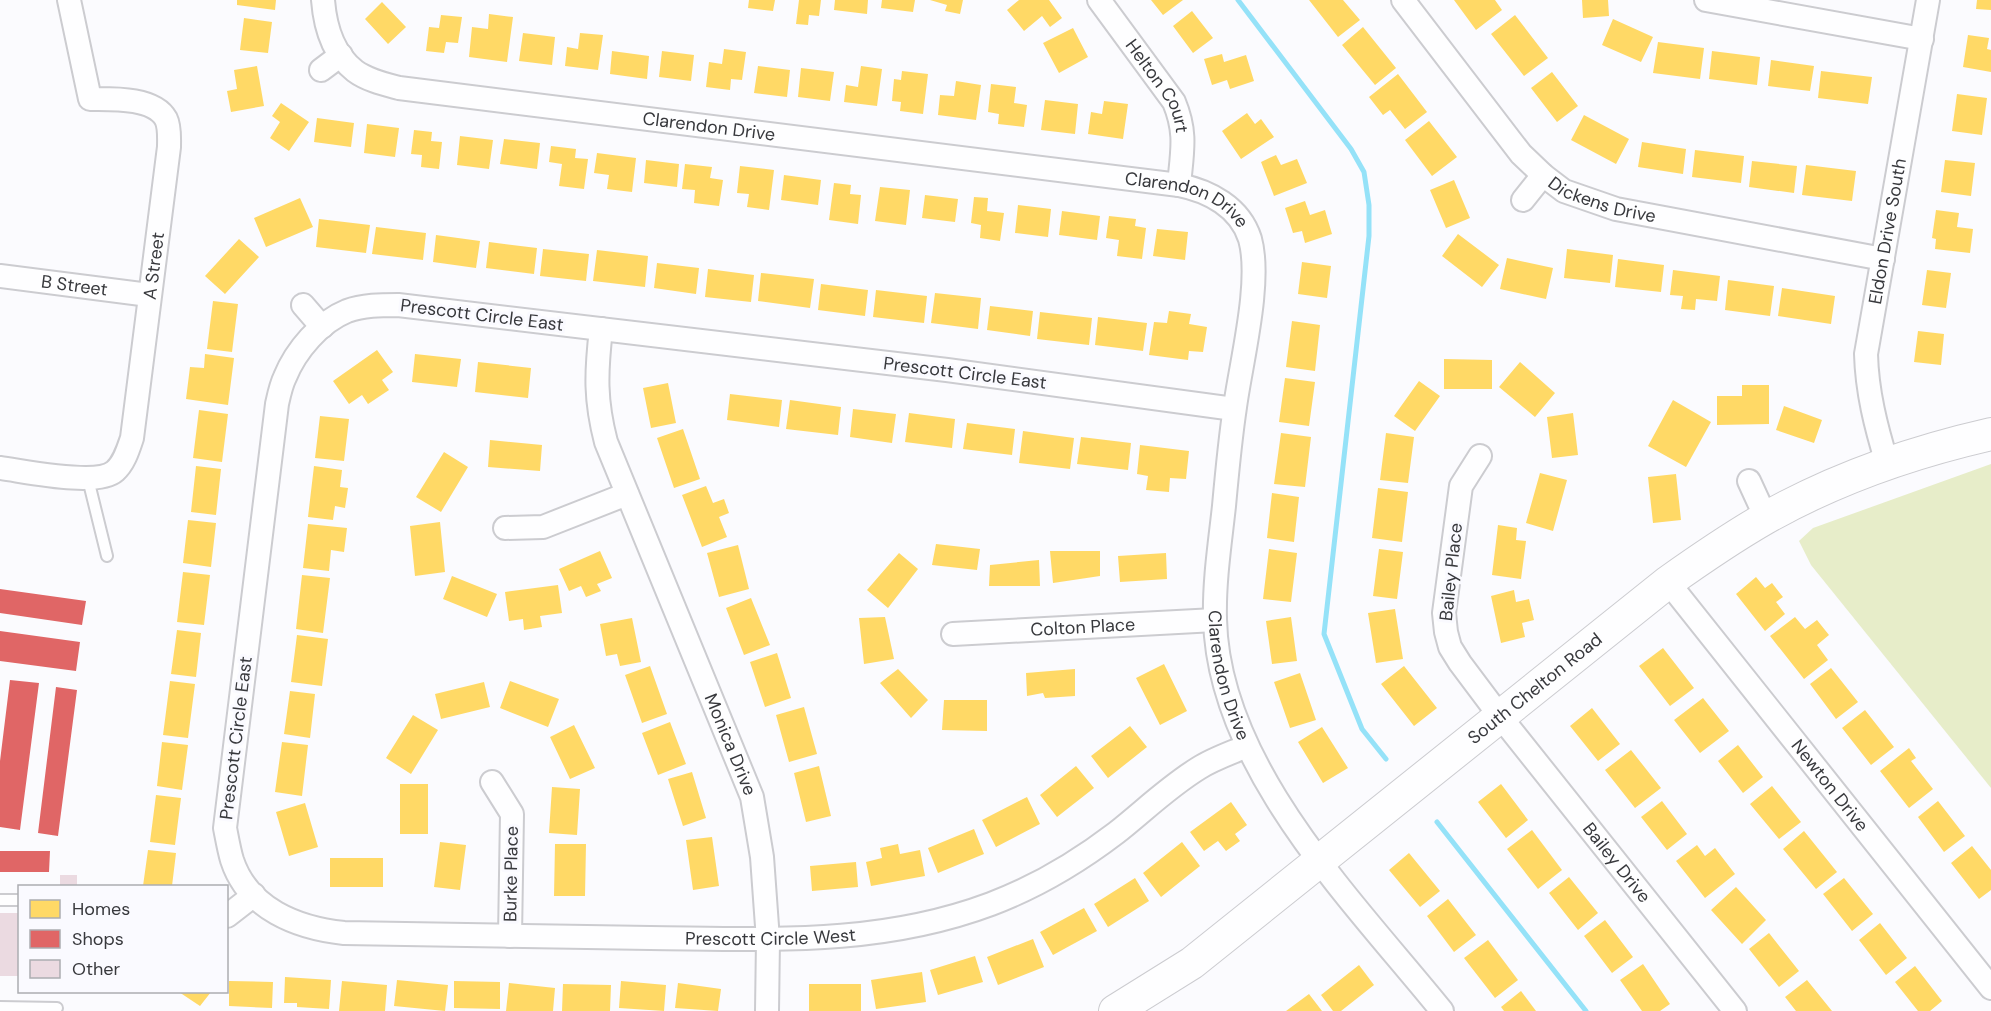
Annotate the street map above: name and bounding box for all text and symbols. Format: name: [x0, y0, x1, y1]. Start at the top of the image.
street label: Helton Court: [1120, 34, 1194, 134]
street label: Clarendon Drive: [641, 106, 777, 147]
street label: Eldon Drive South: [1863, 156, 1912, 306]
street label: Clarendon Drive: [1124, 166, 1254, 232]
street label: Dickens Drive: [1543, 171, 1658, 228]
street label: A Street: [138, 231, 170, 301]
street label: B Street: [40, 269, 109, 302]
street label: Prescott Circle East: [399, 293, 565, 337]
street label: Prescott Circle East: [882, 351, 1048, 395]
street label: Bailey Place: [1434, 522, 1468, 622]
street label: Clarendon Drive: [1203, 610, 1255, 744]
street label: Colton Place: [1030, 612, 1136, 642]
street label: South Chelton Road: [1463, 627, 1607, 750]
street label: Prescott Circle East: [214, 655, 258, 821]
street label: Monica Drive: [699, 690, 762, 799]
street label: Newton Drive: [1786, 734, 1874, 837]
street label: Bailey Drive: [1577, 818, 1656, 908]
street label: Burke Place: [498, 826, 524, 922]
legend: [18, 885, 228, 993]
text: Homes: [72, 897, 130, 921]
street label: Prescott Circle West: [685, 923, 857, 951]
text: Shops: [72, 927, 124, 951]
text: Other: [72, 957, 121, 981]

